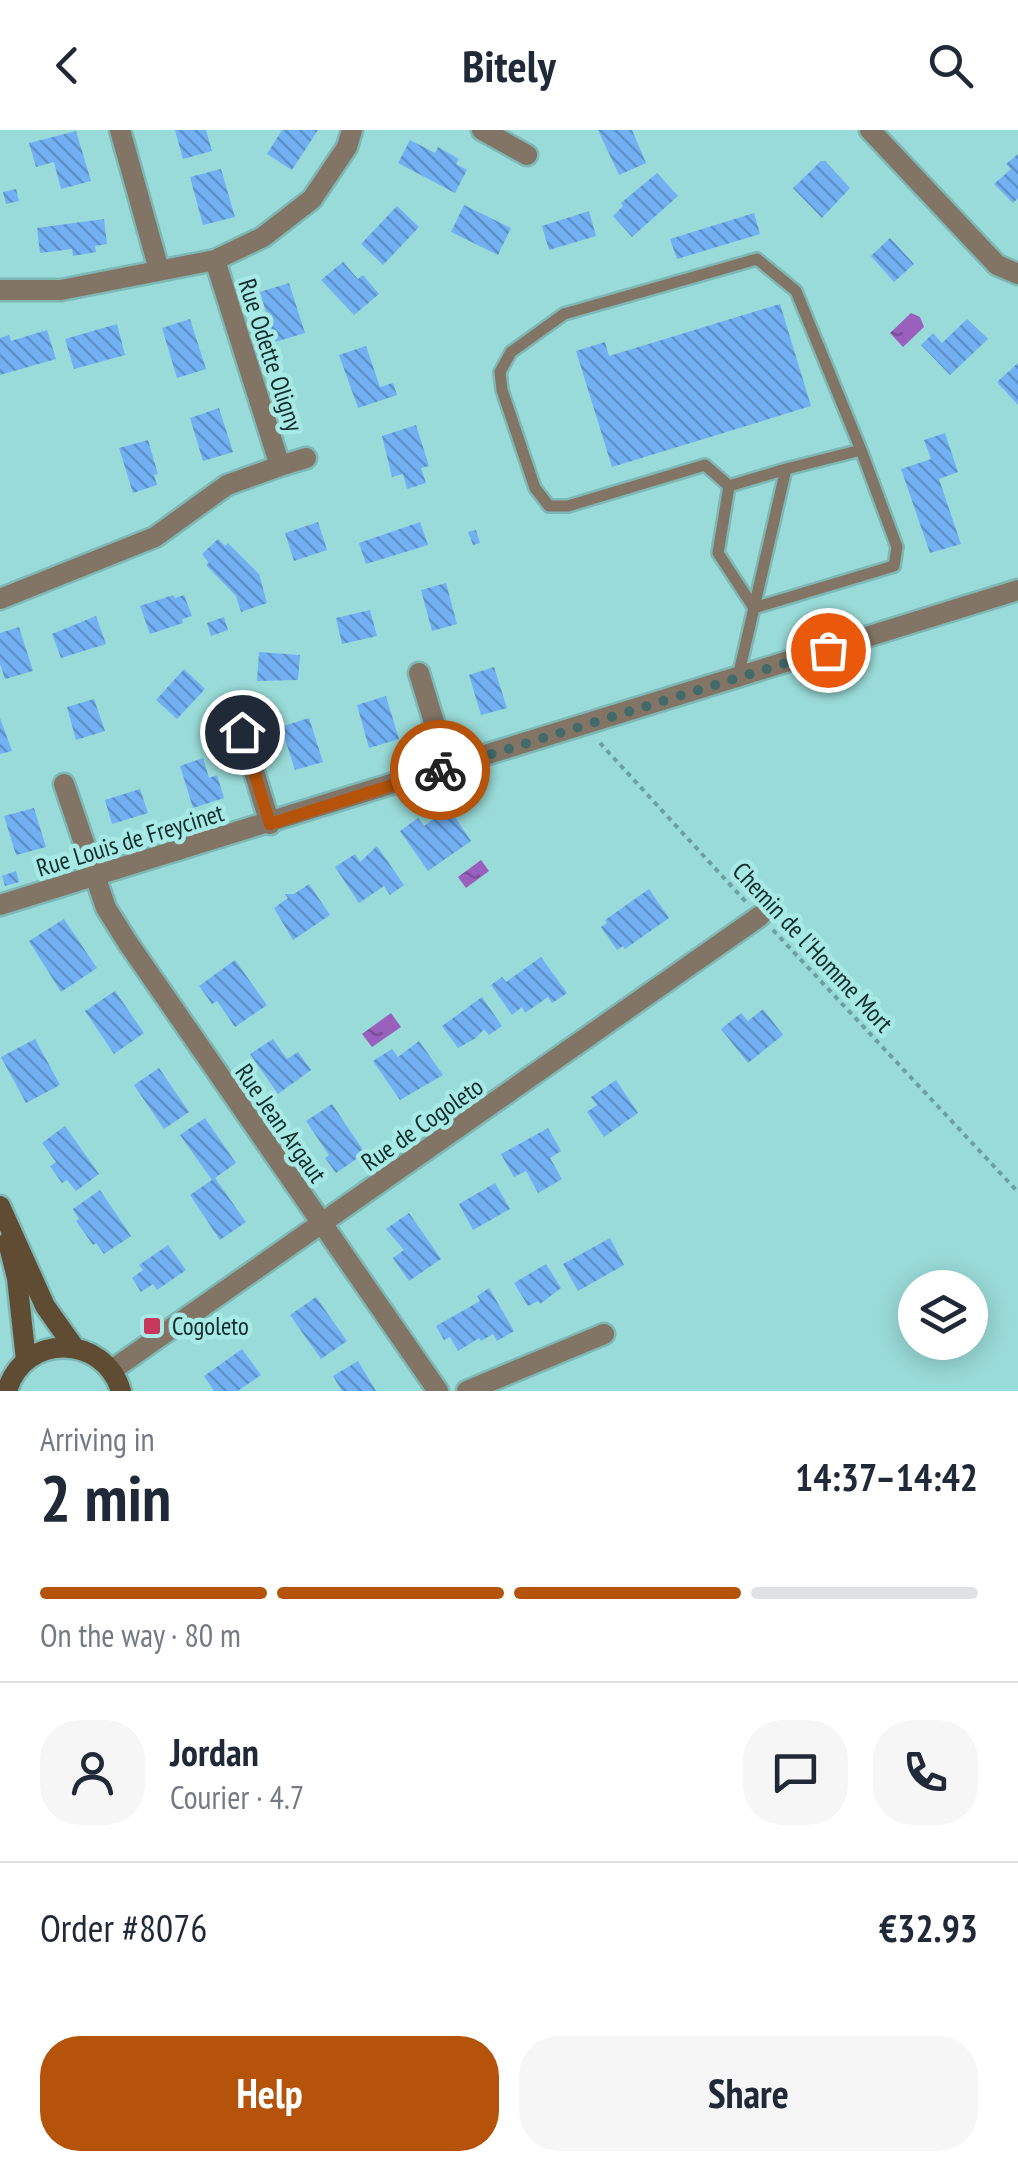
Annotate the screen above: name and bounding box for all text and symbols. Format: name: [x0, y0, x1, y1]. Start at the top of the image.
text: Bitely: [462, 36, 556, 94]
icon: back: [40, 38, 95, 93]
icon: search: [923, 38, 978, 93]
street label: Rue Odette Oligny: [231, 275, 311, 436]
pin: [786, 608, 871, 693]
icon: bag: [801, 623, 856, 678]
pin: [200, 690, 285, 775]
icon: home: [215, 705, 270, 760]
courier: [390, 720, 490, 820]
icon: bike: [413, 743, 468, 798]
street label: Rue Louis de Freycinet: [33, 796, 228, 884]
street label: Chemin de l'Homme Mort: [726, 855, 900, 1039]
street label: Rue Jean Argaut: [228, 1057, 334, 1189]
street label: Rue de Cogoleto: [355, 1070, 489, 1178]
map controls: [898, 1270, 988, 1360]
button: layers: [898, 1270, 988, 1360]
place label: Cogoleto: [172, 1310, 249, 1342]
marker: Cogoleto: [141, 1315, 163, 1337]
text: Arriving in: [40, 1418, 155, 1460]
text: 14:37–14:42: [795, 1452, 978, 1501]
text: 2 min: [40, 1455, 171, 1539]
text: On the way · 80 m: [40, 1614, 241, 1656]
button: person: [40, 1720, 145, 1825]
button: chat: [743, 1720, 848, 1825]
button: phone: [873, 1720, 978, 1825]
text: Jordan: [170, 1727, 259, 1776]
text: Courier · 4.7: [170, 1776, 304, 1818]
text: Order #8076: [40, 1903, 207, 1952]
text: €32.93: [879, 1903, 978, 1952]
button: Help: [40, 2036, 499, 2151]
button: Share: [519, 2036, 978, 2151]

